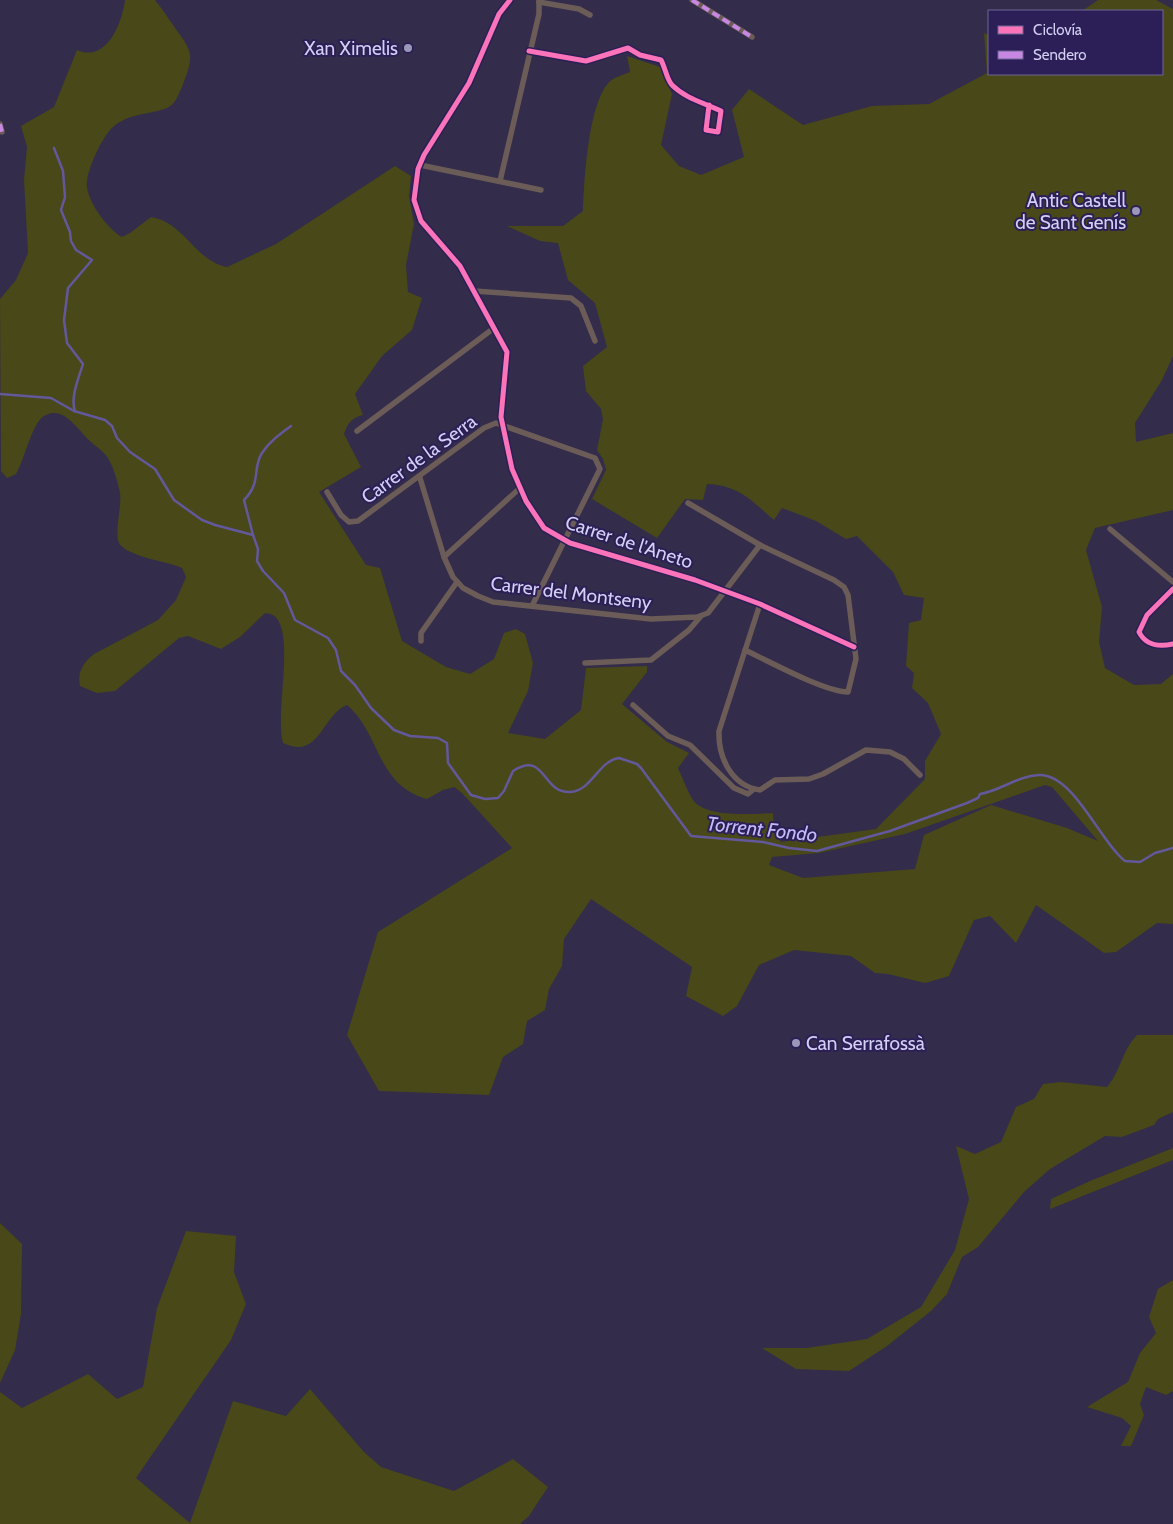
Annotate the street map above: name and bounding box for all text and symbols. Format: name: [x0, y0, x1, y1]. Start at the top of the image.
legend: [988, 10, 1163, 75]
text: Ciclovía: [1033, 21, 1083, 39]
place label: Xan Ximelis: [304, 37, 398, 60]
marker: Xan Ximelis: [402, 42, 414, 54]
text: Sendero: [1033, 46, 1087, 64]
place label: Antic Castell de Sant Genís: [1015, 189, 1127, 234]
marker: Antic Castell de Sant Genís: [1130, 205, 1142, 217]
street label: Carrer de la Serra: [357, 409, 481, 509]
street label: Carrer de l'Aneto: [562, 511, 696, 573]
street label: Carrer del Montseny: [489, 572, 653, 614]
water label: Torrent Fondo: [705, 811, 819, 847]
place label: Can Serrafossà: [806, 1032, 925, 1055]
marker: Can Serrafossà: [790, 1037, 802, 1049]

